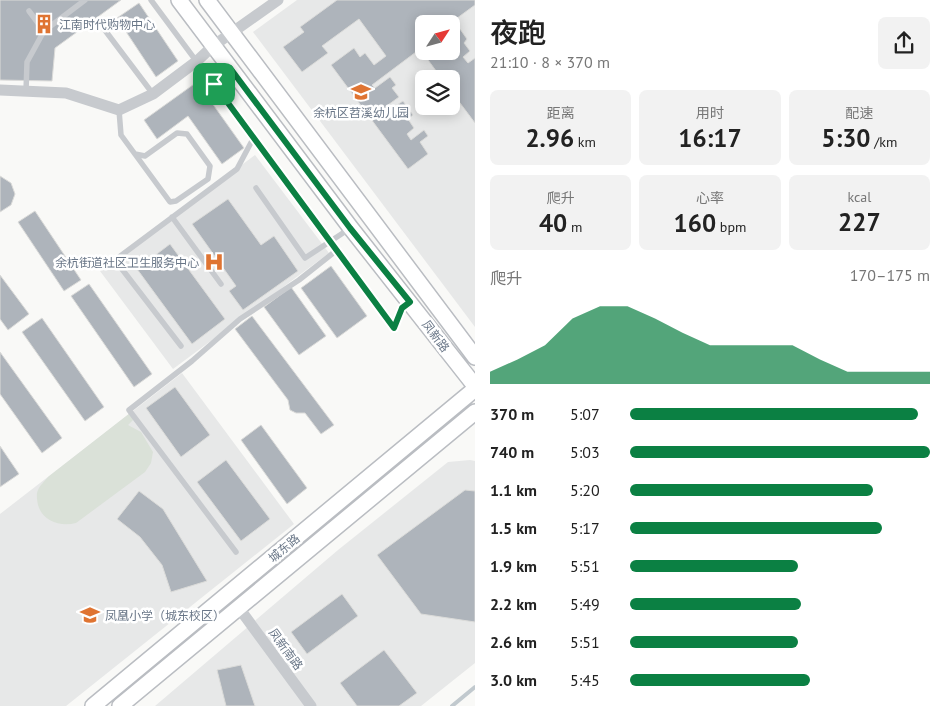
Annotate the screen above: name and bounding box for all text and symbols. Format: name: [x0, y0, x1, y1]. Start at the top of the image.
building icon: 江南时代购物中心: [33, 13, 55, 35]
text: 夜跑: [490, 14, 546, 51]
north arrow: [415, 15, 460, 60]
map controls: [415, 15, 460, 115]
place label: 江南时代购物中心: [59, 17, 155, 32]
button: share: [878, 17, 930, 69]
text: 21:10 · 8 × 370 m: [490, 52, 610, 72]
pin: [193, 63, 235, 105]
icon: arrive: [200, 70, 228, 98]
button: layers: [415, 70, 460, 115]
school or university icon: 余杭区苕溪幼儿园: [350, 81, 372, 103]
text: 距离: [547, 104, 575, 122]
text: 用时: [696, 104, 724, 122]
text: 配速: [845, 104, 873, 122]
place label: 余杭区苕溪幼儿园: [313, 105, 409, 120]
text: 2.96: [525, 122, 574, 154]
text: 16:17: [678, 122, 742, 154]
text: 5:30: [821, 122, 871, 154]
text: km: [574, 133, 596, 151]
text: /km: [871, 133, 897, 151]
text: kcal: [847, 188, 871, 206]
text: 爬升: [547, 189, 575, 207]
text: 心率: [696, 189, 724, 207]
text: 227: [838, 206, 881, 238]
text: 40: [539, 207, 567, 239]
text: 160: [674, 207, 716, 239]
text: m: [567, 218, 582, 236]
text: bpm: [716, 218, 746, 236]
hospital icon: 余杭街道社区卫生服务中心: [203, 251, 225, 273]
place label: 余杭街道社区卫生服务中心: [55, 255, 199, 270]
text: 170–175 m: [850, 265, 930, 285]
text: 爬升: [490, 268, 522, 288]
street label: 凤新路: [419, 317, 453, 355]
text: 370 m: [490, 404, 534, 424]
text: 5:07: [570, 404, 600, 424]
text: 740 m: [490, 442, 534, 462]
text: 5:03: [570, 442, 600, 462]
text: 1.1 km: [490, 480, 537, 500]
text: 5:20: [570, 480, 600, 500]
text: 1.5 km: [490, 518, 537, 538]
text: 5:17: [570, 518, 600, 538]
street label: 城东路: [265, 531, 303, 565]
text: 1.9 km: [490, 556, 537, 576]
text: 5:51: [570, 556, 600, 576]
text: 2.2 km: [490, 594, 537, 614]
text: 5:49: [570, 594, 600, 614]
school or university icon: 凤凰小学（城东校区）: [79, 604, 101, 626]
place label: 凤凰小学（城东校区）: [105, 608, 225, 623]
street label: 凤新南路: [266, 625, 306, 673]
text: 2.6 km: [490, 632, 537, 652]
text: 5:51: [570, 632, 600, 652]
text: 3.0 km: [490, 670, 537, 690]
text: 5:45: [570, 670, 600, 690]

